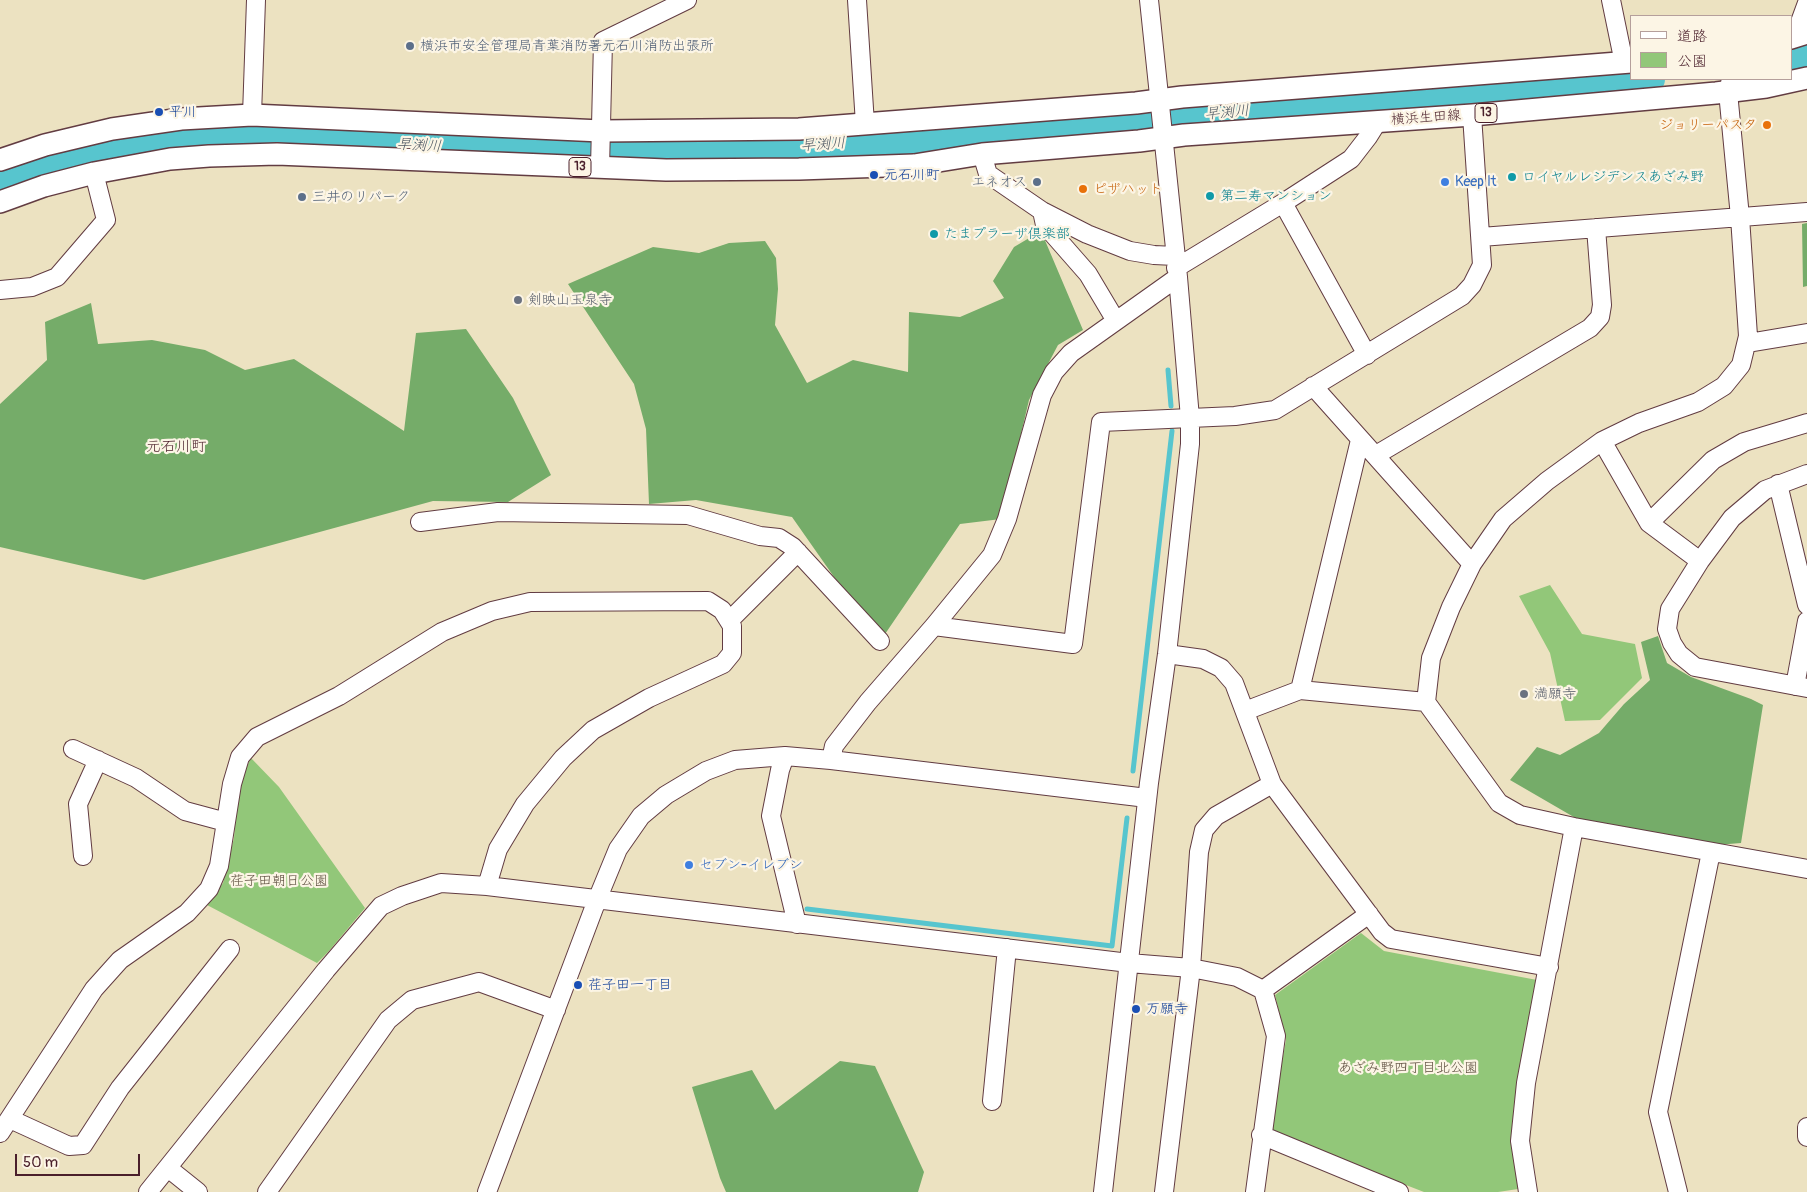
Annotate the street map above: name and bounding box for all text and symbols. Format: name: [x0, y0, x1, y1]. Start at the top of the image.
legend: [1630, 15, 1792, 80]
text: 道路: [1677, 27, 1707, 46]
place label: 横浜市安全管理局青葉消防署元石川消防出張所: [420, 38, 714, 54]
marker: 横浜市安全管理局青葉消防署元石川消防出張所: [404, 40, 416, 52]
text: 公園: [1677, 52, 1707, 71]
water label: 早渕川: [1204, 102, 1250, 124]
place label: 平川: [169, 104, 197, 120]
road number: 13: [1475, 104, 1497, 122]
marker: 平川: [153, 106, 165, 118]
street label: 横浜生田線: [1390, 107, 1462, 129]
place label: ジョリーパスタ: [1659, 117, 1757, 133]
marker: ジョリーパスタ: [1761, 119, 1773, 131]
water label: 早渕川: [800, 134, 846, 156]
water label: 早渕川: [396, 136, 442, 156]
road number: 13: [569, 158, 591, 176]
place label: 元石川町: [884, 167, 940, 183]
marker: 元石川町: [868, 169, 880, 181]
place label: ロイヤルレジデンスあざみ野: [1522, 169, 1704, 185]
marker: ロイヤルレジデンスあざみ野: [1506, 171, 1518, 183]
place label: エネオス: [971, 174, 1027, 190]
place label: Keep It: [1455, 174, 1496, 190]
marker: エネオス: [1031, 176, 1043, 188]
marker: Keep It: [1439, 176, 1451, 188]
place label: ピザハット: [1093, 181, 1163, 197]
marker: ピザハット: [1077, 183, 1089, 195]
place label: 第二寿マンション: [1220, 188, 1332, 204]
place label: 三井のリパーク: [312, 189, 410, 205]
marker: 第二寿マンション: [1204, 190, 1216, 202]
marker: 三井のリパーク: [296, 191, 308, 203]
place label: たまプラーザ倶楽部: [944, 226, 1070, 242]
marker: たまプラーザ倶楽部: [928, 228, 940, 240]
place label: 剣映山玉泉寺: [528, 292, 612, 308]
marker: 剣映山玉泉寺: [512, 294, 524, 306]
district label: 元石川町: [146, 438, 206, 456]
place label: 満願寺: [1534, 686, 1576, 702]
marker: 満願寺: [1518, 688, 1530, 700]
place label: セブン-イレブン: [699, 857, 803, 873]
marker: セブン-イレブン: [683, 859, 695, 871]
park label: 荏子田朝日公園: [230, 873, 328, 889]
place label: 荏子田一丁目: [588, 977, 672, 993]
marker: 荏子田一丁目: [572, 979, 584, 991]
place label: 万願寺: [1146, 1001, 1188, 1017]
marker: 万願寺: [1130, 1003, 1142, 1015]
park label: あざみ野四丁目北公園: [1338, 1060, 1478, 1076]
scale bar: [18, 1144, 142, 1176]
text: 50 m: [23, 1153, 58, 1172]

